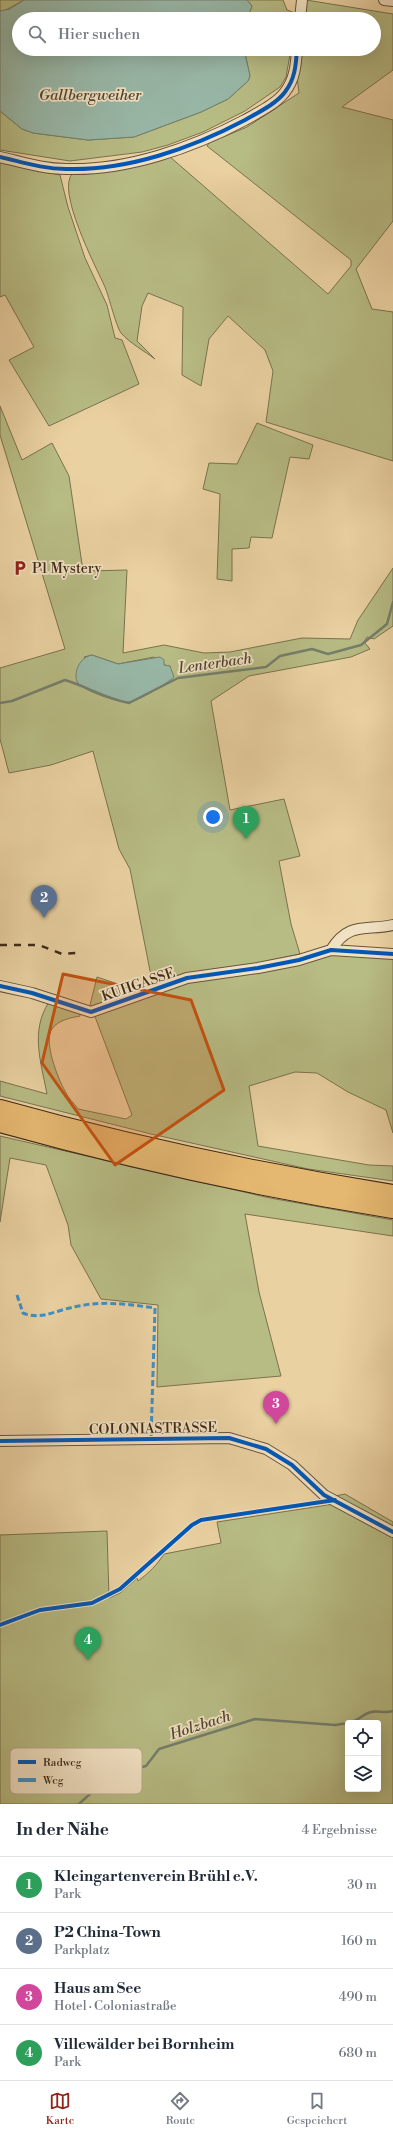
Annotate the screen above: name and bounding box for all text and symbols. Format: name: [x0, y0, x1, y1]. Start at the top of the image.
search box: [12, 12, 381, 56]
icon: search: [26, 23, 48, 45]
text: Hier suchen: [58, 25, 140, 44]
water label: Gallbergweiher: [39, 86, 142, 105]
parking icon: P1 Mystery: [11, 559, 29, 577]
place label: P1 Mystery: [32, 560, 101, 578]
water label: Lenterbach: [176, 649, 254, 678]
pin: 1: [233, 806, 259, 839]
your location: [203, 807, 223, 827]
pin: 2: [31, 885, 57, 918]
street label: KUHGASSE: [99, 964, 177, 1006]
pin: 3: [263, 1391, 289, 1424]
street label: COLONIASTRASSE: [89, 1419, 217, 1439]
pin: 4: [75, 1627, 101, 1660]
water label: Holzbach: [166, 1707, 234, 1745]
map controls: [345, 1720, 381, 1792]
button: locate: [345, 1720, 381, 1756]
legend: [10, 1748, 142, 1794]
text: Radweg: [43, 1756, 82, 1770]
button: layers: [345, 1756, 381, 1792]
text: Weg: [42, 1774, 64, 1788]
text: In der Nähe: [16, 1819, 109, 1841]
text: 4 Ergebnisse: [302, 1822, 377, 1838]
text: Kleingartenverein Brühl e.V.: [54, 1867, 258, 1886]
text: 1: [26, 1877, 32, 1893]
text: 30 m: [347, 1877, 377, 1893]
text: Park: [54, 1886, 81, 1902]
text: P2 China-Town: [54, 1923, 161, 1942]
text: 2: [25, 1933, 33, 1949]
text: 160 m: [341, 1933, 377, 1949]
text: Parkplatz: [54, 1942, 110, 1958]
text: Haus am See: [54, 1979, 141, 1998]
text: 3: [25, 1989, 33, 2005]
text: 490 m: [339, 1989, 377, 2005]
text: Hotel · Coloniastraße: [54, 1998, 176, 2014]
text: Villewälder bei Bornheim: [54, 2035, 235, 2054]
text: 4: [25, 2045, 33, 2061]
text: 680 m: [338, 2045, 377, 2061]
text: Park: [54, 2054, 81, 2070]
tab: Karte: [46, 2090, 74, 2128]
tab: Route: [166, 2090, 195, 2128]
tab: Gespeichert: [287, 2090, 347, 2128]

